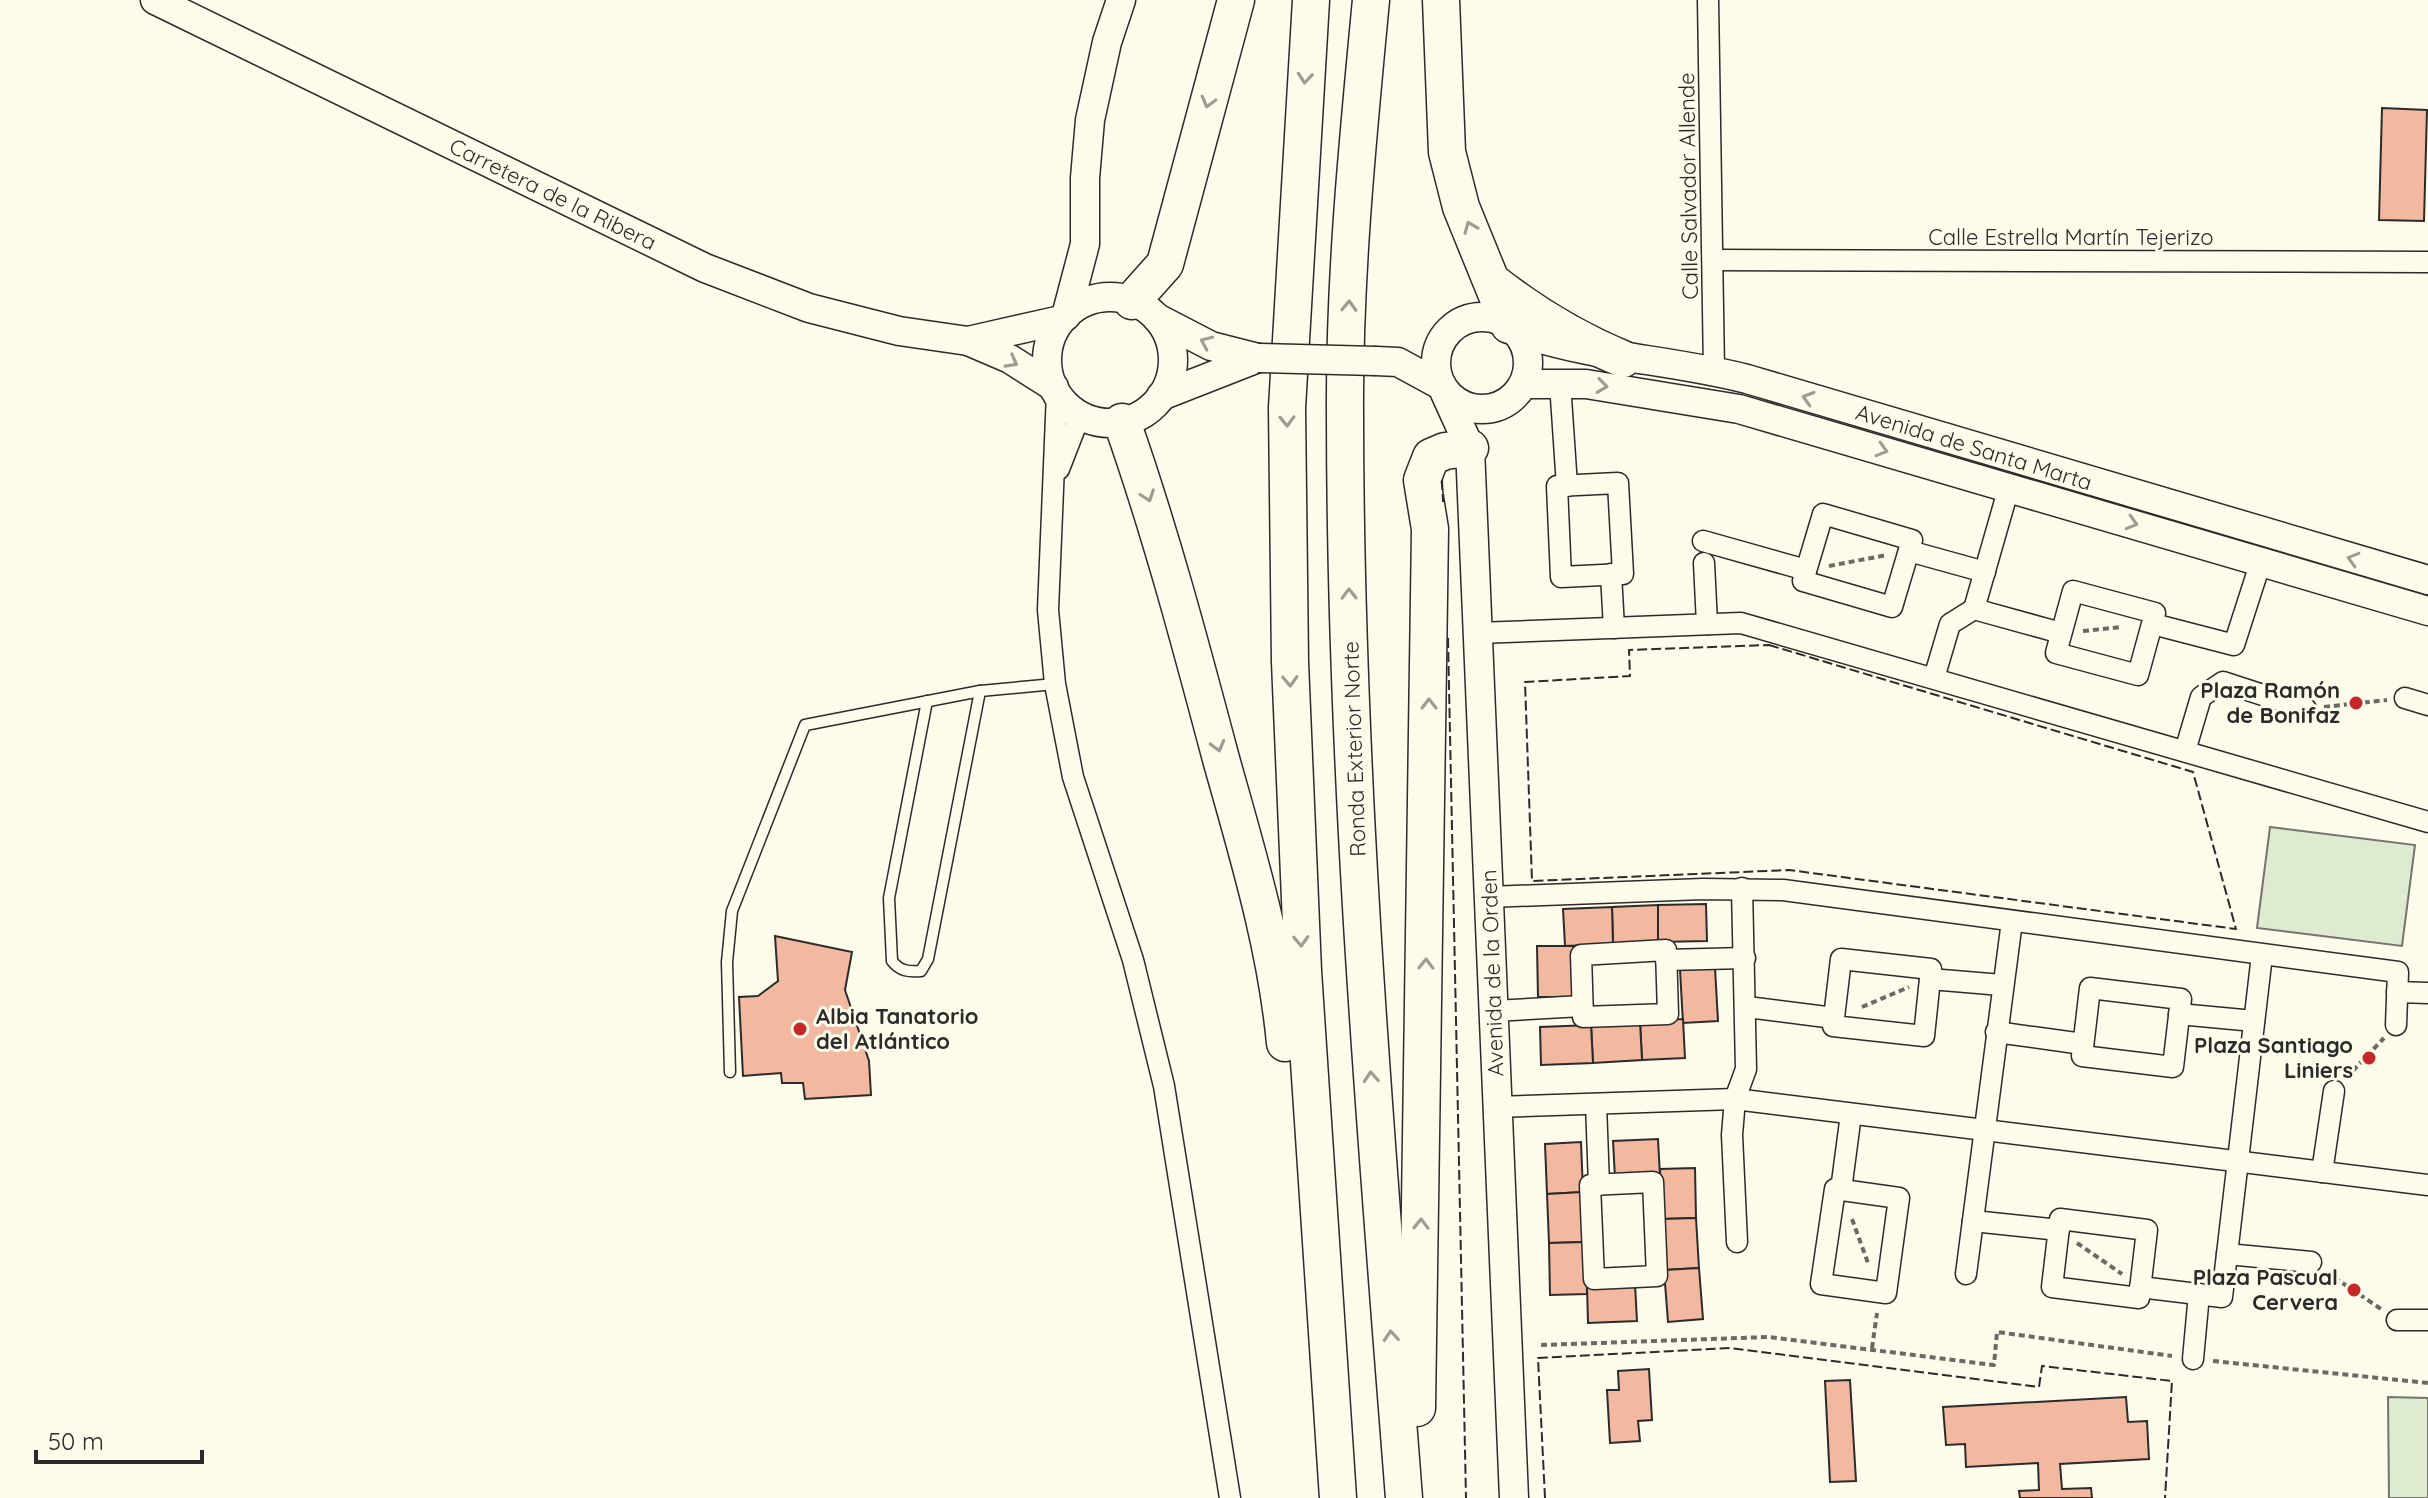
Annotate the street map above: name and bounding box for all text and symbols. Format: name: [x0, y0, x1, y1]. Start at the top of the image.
one-way arrow: [1296, 72, 1313, 85]
street label: Calle Salvador Allende: [1672, 72, 1704, 300]
one-way arrow: [1201, 95, 1217, 109]
street label: Carretera de la Ribera: [445, 132, 661, 256]
one-way arrow: [1463, 221, 1479, 235]
street label: Calle Estrella Martín Tejerizo: [1928, 223, 2214, 251]
one-way arrow: [1340, 299, 1357, 312]
one-way arrow: [1200, 336, 1214, 352]
one-way arrow: [1004, 352, 1018, 367]
one-way arrow: [1595, 377, 1609, 394]
one-way arrow: [1802, 391, 1816, 407]
street label: Avenida de Santa Marta: [1853, 398, 2095, 496]
one-way arrow: [1278, 415, 1296, 428]
one-way arrow: [1875, 441, 1889, 457]
one-way arrow: [1138, 488, 1155, 502]
one-way arrow: [2124, 514, 2138, 530]
one-way arrow: [2347, 551, 2360, 568]
one-way arrow: [1340, 587, 1358, 600]
street label: Ronda Exterior Norte: [1336, 641, 1372, 857]
one-way arrow: [1282, 675, 1299, 688]
place label: Plaza Ramón de Bonifaz: [2200, 676, 2340, 729]
marker: Plaza Ramón de Bonifaz: [2347, 694, 2365, 712]
one-way arrow: [1421, 697, 1438, 710]
one-way arrow: [1208, 739, 1225, 753]
street label: Avenida de la Orden: [1474, 869, 1510, 1077]
one-way arrow: [1293, 935, 1310, 948]
one-way arrow: [1417, 957, 1435, 970]
place label: Albia Tanatorio del Atlántico: [816, 1002, 978, 1055]
marker: Albia Tanatorio del Atlántico: [791, 1020, 809, 1038]
place label: Plaza Santiago Liniers: [2194, 1031, 2353, 1084]
marker: Plaza Santiago Liniers: [2360, 1049, 2378, 1067]
one-way arrow: [1363, 1070, 1380, 1083]
one-way arrow: [1412, 1217, 1430, 1230]
place label: Plaza Pascual Cervera: [2193, 1263, 2338, 1316]
marker: Plaza Pascual Cervera: [2345, 1281, 2363, 1299]
one-way arrow: [1383, 1330, 1400, 1343]
scale bar: [36, 1414, 202, 1464]
text: 50 m: [48, 1426, 104, 1456]

